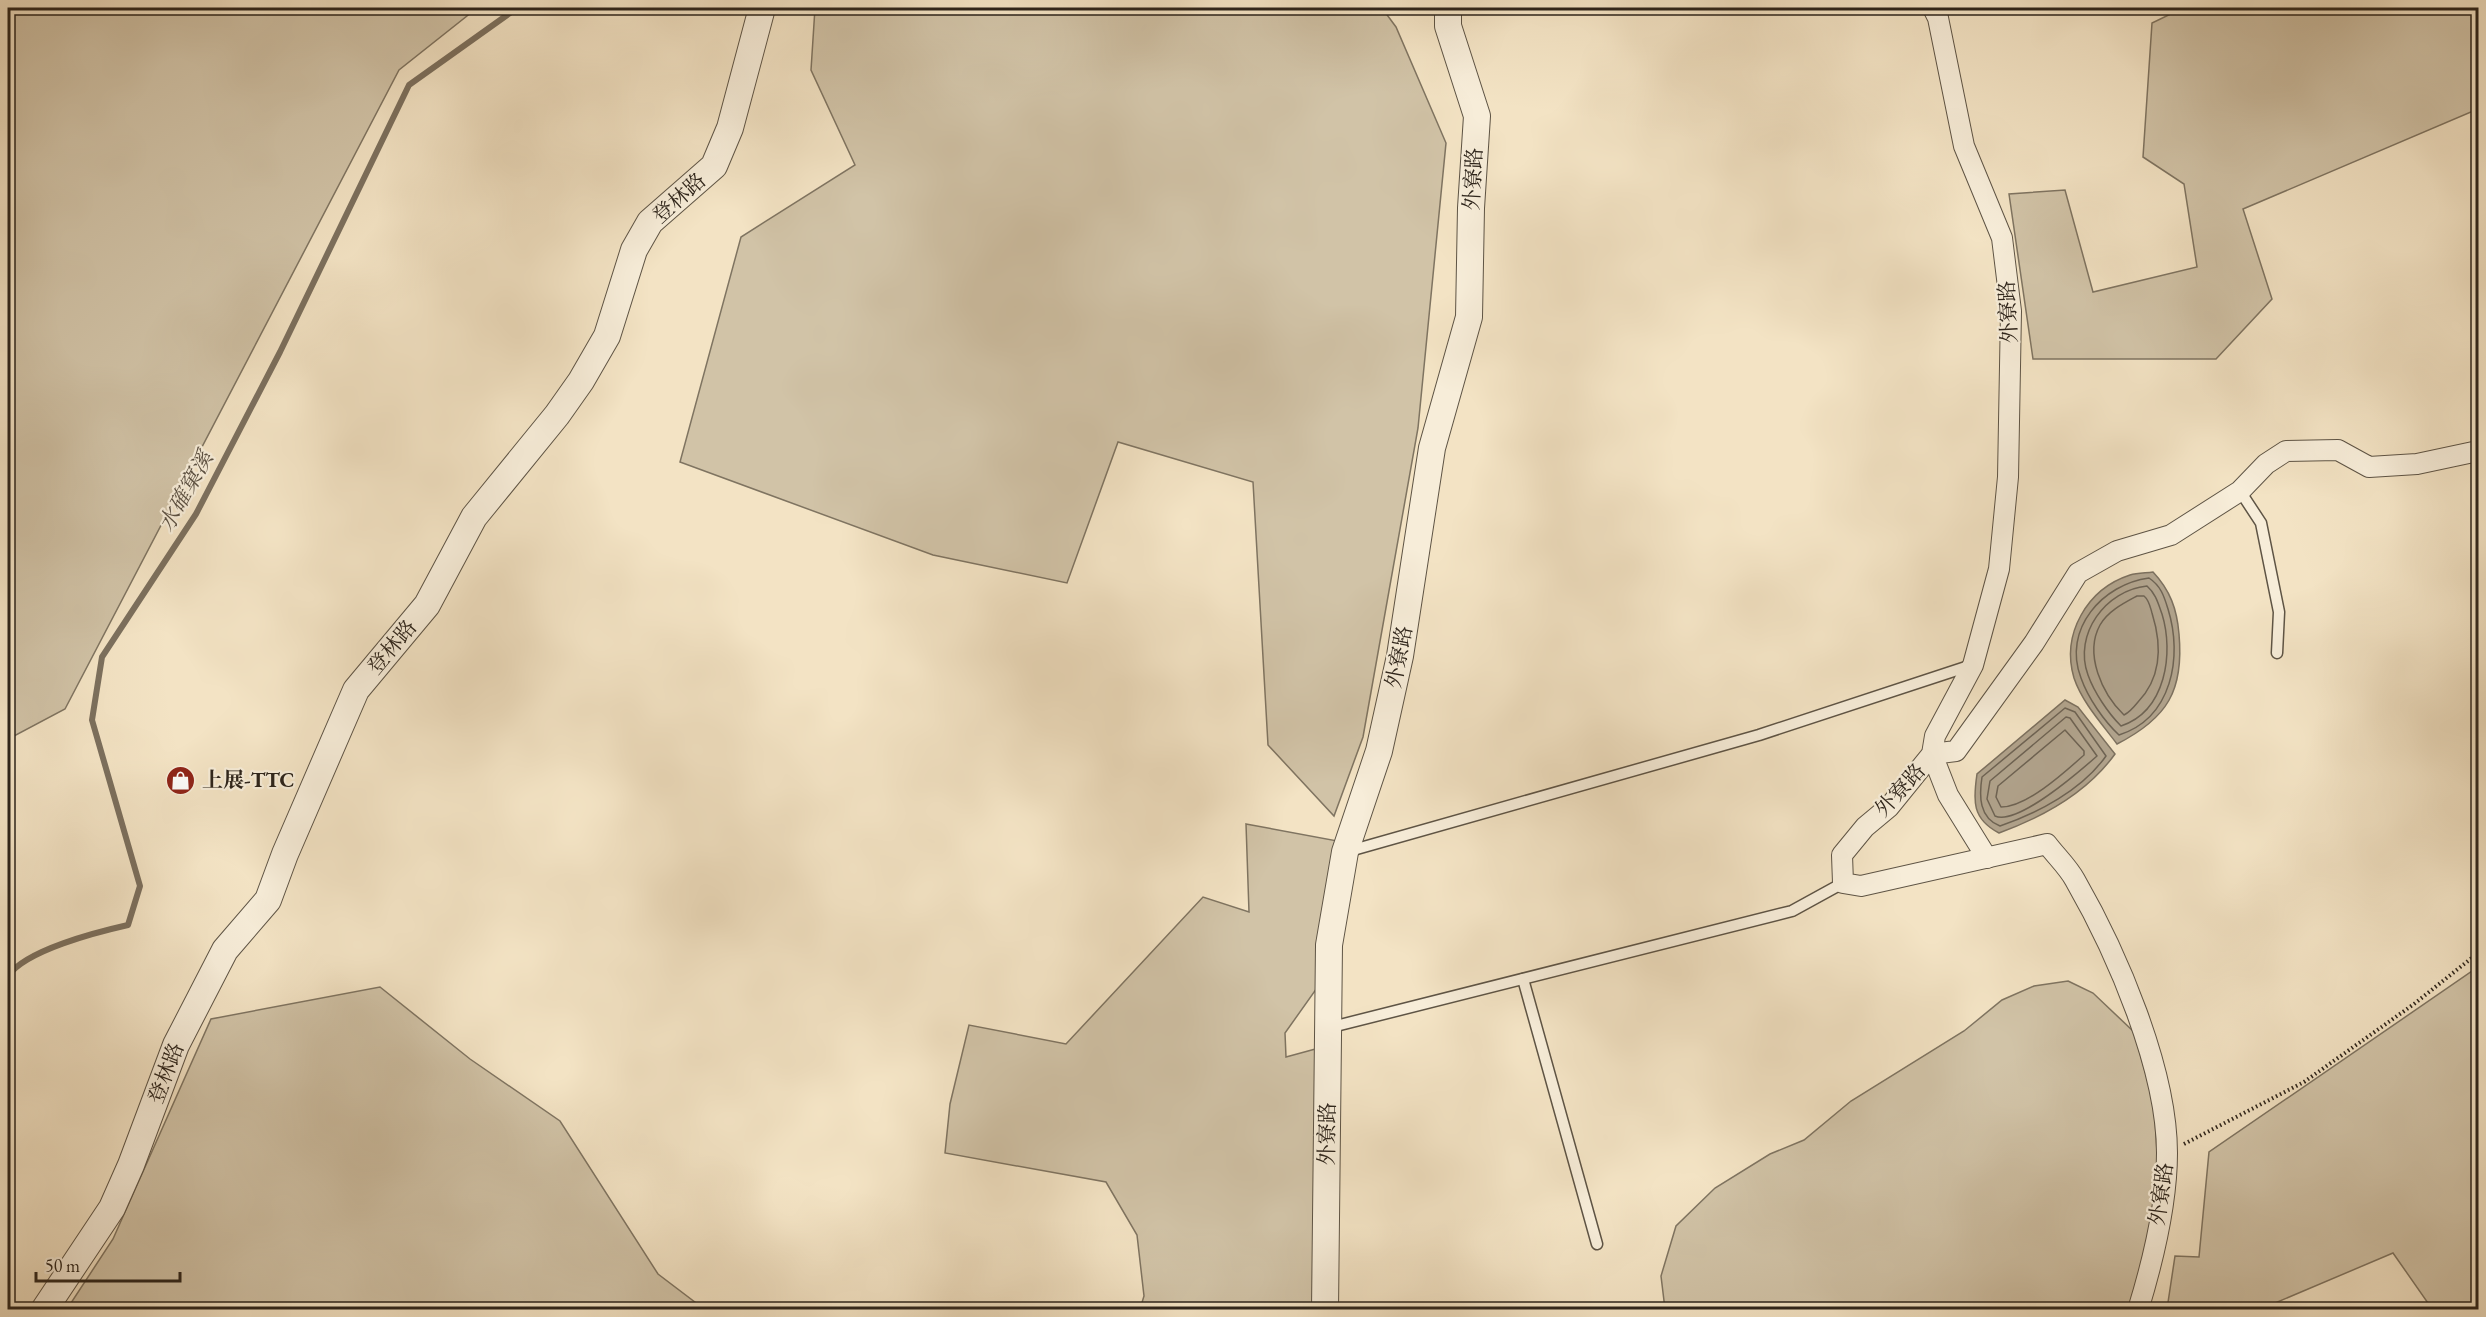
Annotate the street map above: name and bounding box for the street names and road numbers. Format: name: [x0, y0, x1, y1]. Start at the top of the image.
street label: 外寮路: [1457, 147, 1488, 211]
street label: 登林路: [646, 167, 711, 229]
street label: 外寮路: [1992, 280, 2023, 344]
street label: 登林路: [361, 614, 422, 679]
street label: 外寮路: [1379, 623, 1418, 690]
street label: 外寮路: [1869, 757, 1931, 822]
street label: 登林路: [142, 1039, 189, 1107]
street label: 外寮路: [1312, 1102, 1341, 1166]
street label: 外寮路: [2143, 1161, 2178, 1227]

